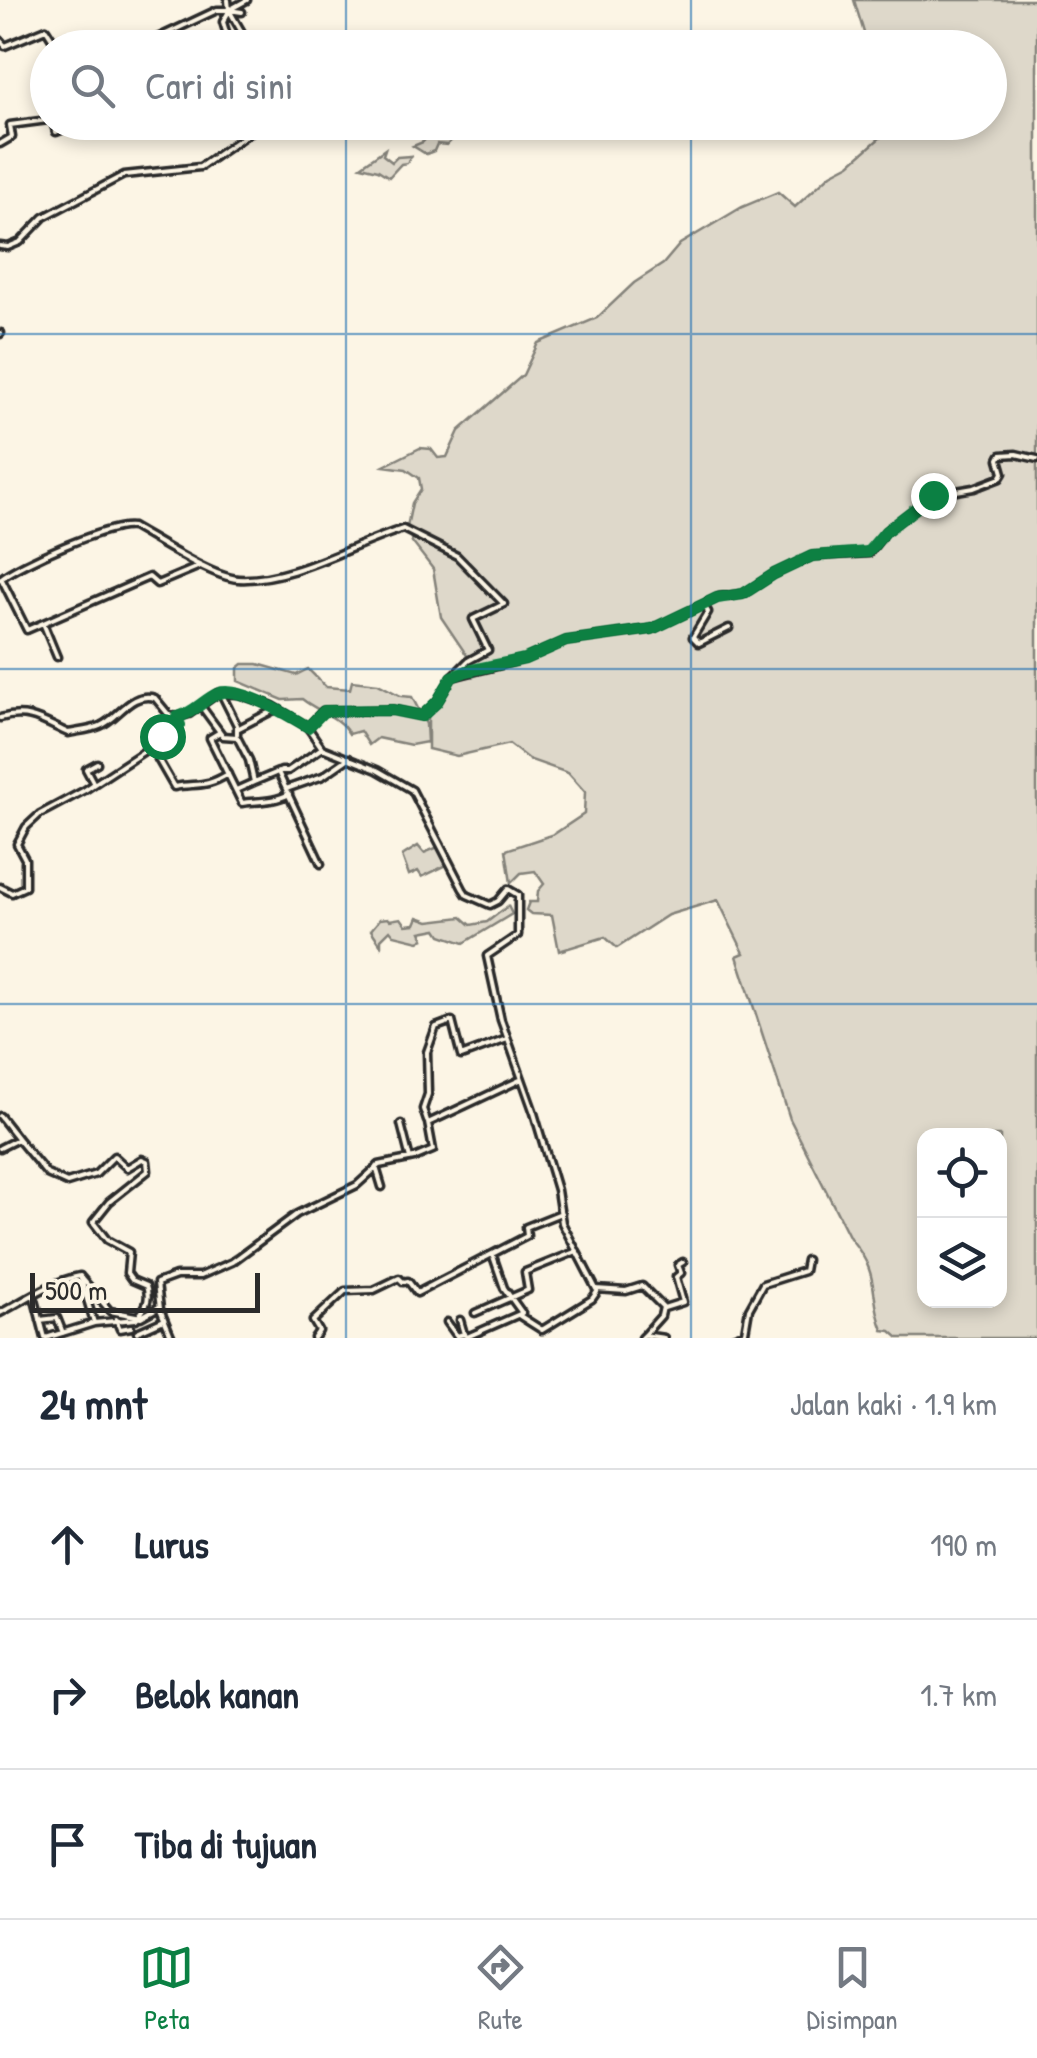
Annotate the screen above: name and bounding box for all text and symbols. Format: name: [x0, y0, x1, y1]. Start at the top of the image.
search box: [30, 30, 1007, 140]
icon: search: [65, 58, 120, 113]
text: Cari di sini: [145, 59, 294, 111]
route end: [911, 473, 957, 519]
route start: [140, 714, 186, 760]
map controls: [917, 1128, 1007, 1308]
button: locate: [917, 1128, 1007, 1218]
button: layers: [917, 1218, 1007, 1308]
scale bar: [30, 1268, 260, 1312]
text: 500 m: [45, 1271, 107, 1309]
text: 24 mnt: [40, 1375, 147, 1432]
text: Jalan kaki · 1.9 km: [790, 1382, 997, 1425]
icon: ahead: [40, 1517, 95, 1572]
text: Lurus: [135, 1518, 209, 1570]
text: 190 m: [930, 1523, 997, 1566]
icon: right: [40, 1667, 95, 1722]
text: Belok kanan: [135, 1668, 299, 1720]
text: 1.7 km: [920, 1673, 997, 1716]
icon: arrive: [40, 1817, 95, 1872]
text: Tiba di tujuan: [135, 1818, 317, 1870]
tab: Peta: [139, 1940, 194, 2038]
tab: Rute: [473, 1940, 528, 2038]
tab: Disimpan: [806, 1940, 898, 2038]

